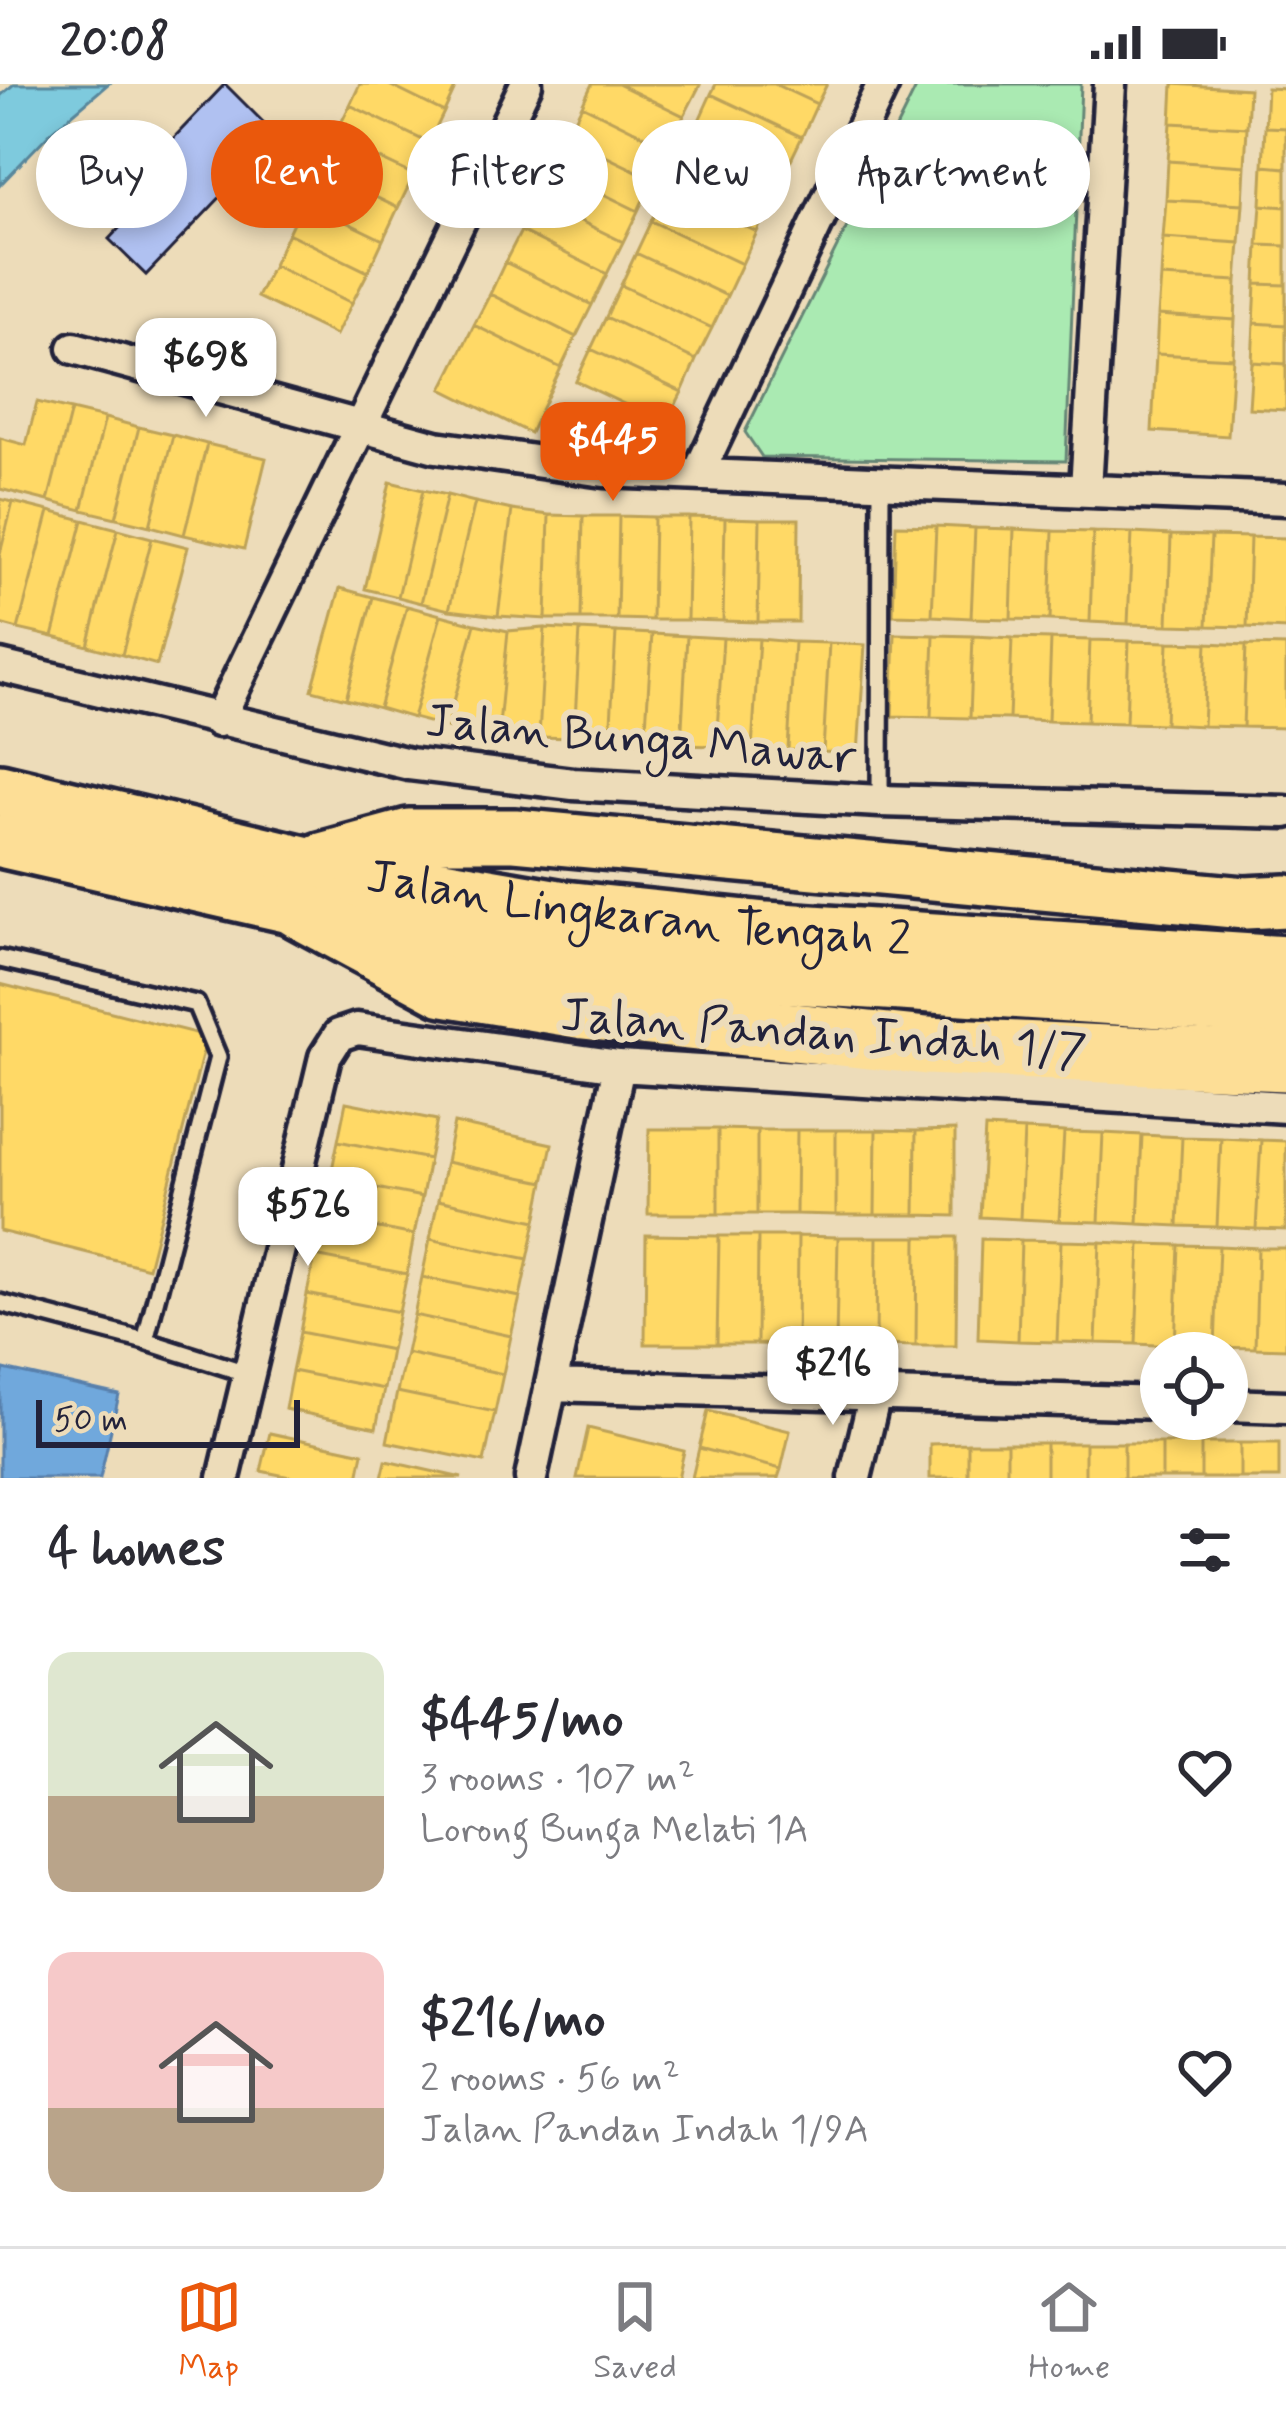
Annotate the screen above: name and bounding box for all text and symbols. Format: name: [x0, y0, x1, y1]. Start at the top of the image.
text: 20:08: [60, 13, 170, 72]
chip: Buy: [36, 120, 187, 228]
chip: Rent: [211, 120, 383, 228]
chip: Filters: [407, 120, 608, 228]
chip: New: [632, 120, 791, 228]
chip: Apartment: [815, 120, 1090, 228]
pin: $698: [135, 318, 277, 420]
text: $698: [162, 331, 250, 382]
pin: $445: [542, 402, 684, 504]
text: $445: [567, 415, 659, 466]
street label: Jalan Bunga Mawar: [423, 690, 859, 794]
street label: Jalan Lingkaran Tengah 2: [362, 846, 913, 972]
street label: Jalan Pandan Indah 1/7: [559, 985, 1089, 1084]
pin: $526: [237, 1167, 379, 1269]
text: $526: [265, 1180, 351, 1231]
pin: $216: [762, 1326, 904, 1428]
map controls: [1140, 1332, 1248, 1440]
button: locate: [1140, 1332, 1248, 1440]
text: $216: [794, 1339, 872, 1390]
scale bar: [36, 1394, 300, 1447]
text: 50 m: [54, 1399, 128, 1443]
text: 4 homes: [48, 1517, 225, 1583]
icon: filters: [1172, 1517, 1238, 1583]
text: $445/mo: [420, 1688, 624, 1754]
icon: home: [144, 1700, 288, 1844]
icon: heart: [1172, 1739, 1238, 1805]
text: 3 rooms · 107 m²: [420, 1754, 695, 1805]
text: Lorong Bunga Melati 1A: [420, 1805, 809, 1856]
text: $216/mo: [420, 1988, 606, 2054]
icon: home: [144, 2000, 288, 2144]
icon: heart: [1172, 2039, 1238, 2105]
text: 2 rooms · 56 m²: [420, 2054, 680, 2105]
text: Jalan Pandan Indah 1/9A: [420, 2105, 869, 2156]
tab: Map: [176, 2274, 242, 2390]
tab: Saved: [593, 2274, 677, 2390]
tab: Home: [1028, 2274, 1110, 2390]

